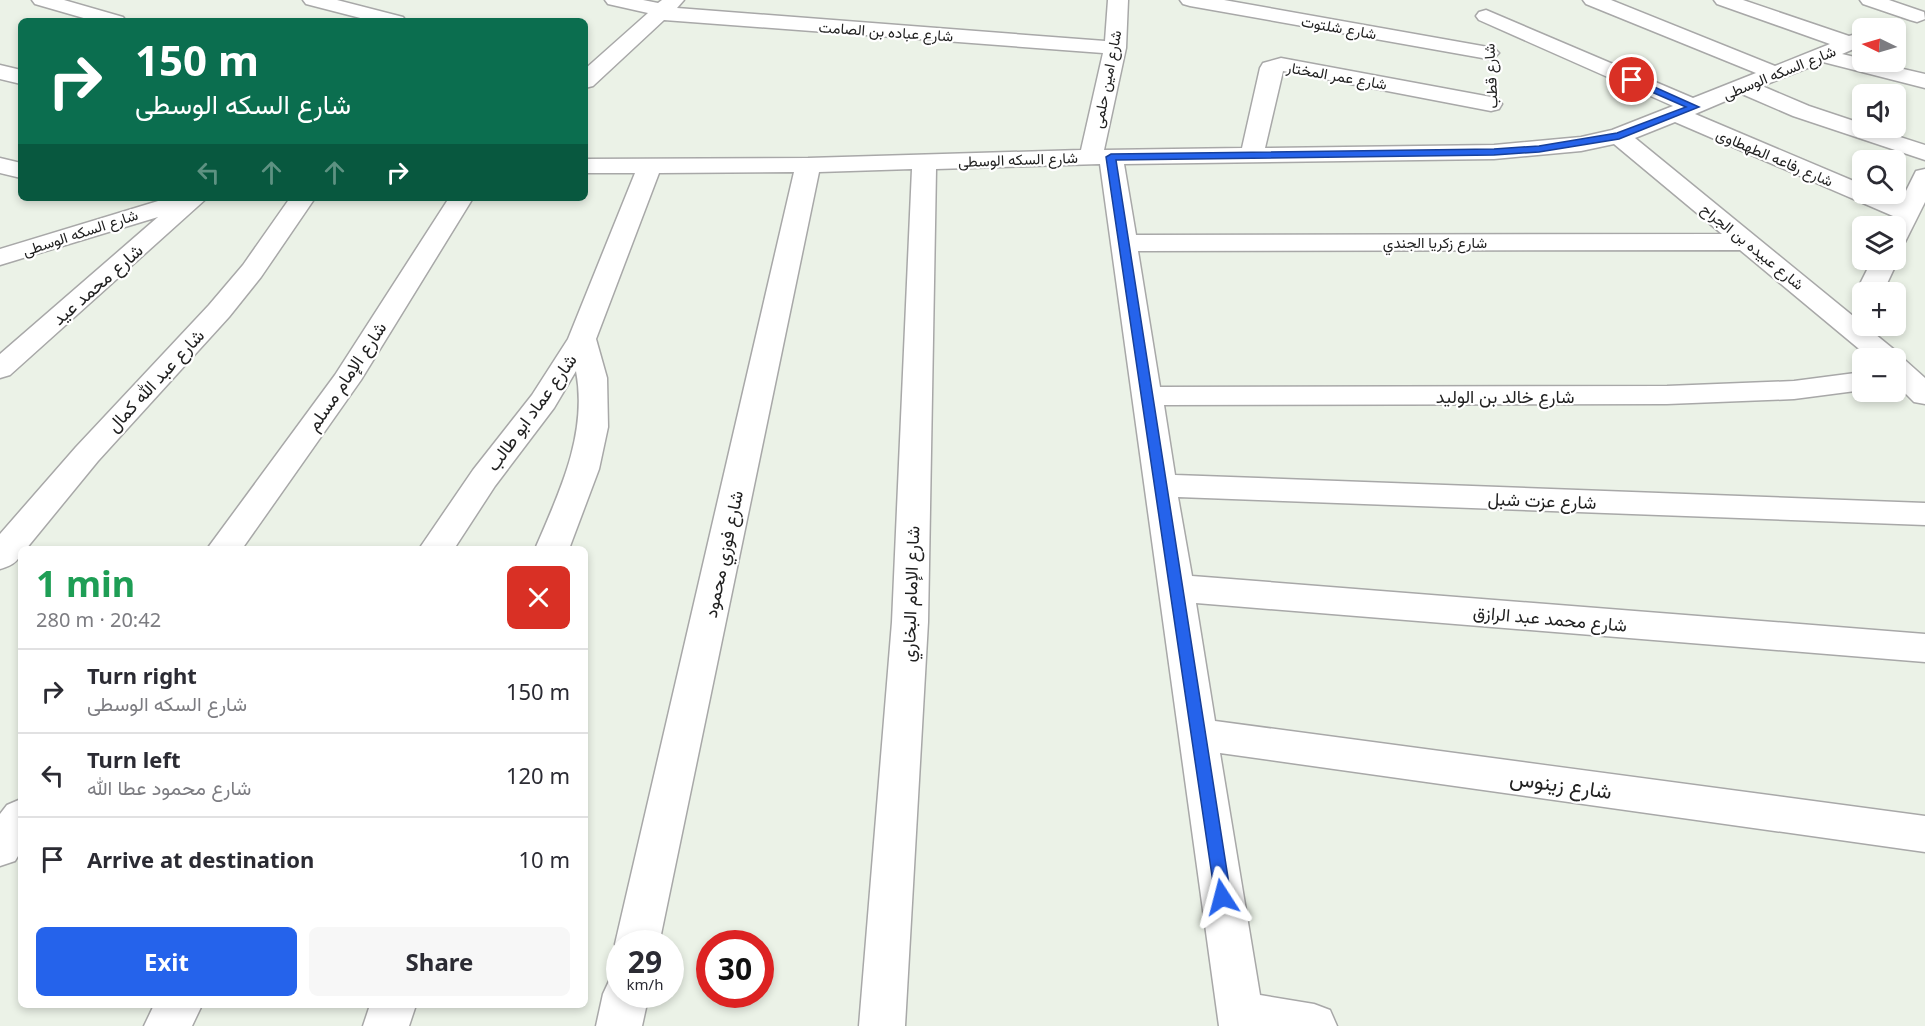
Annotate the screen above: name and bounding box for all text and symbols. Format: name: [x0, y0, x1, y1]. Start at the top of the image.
street label: شارع شلتوت: [1300, 11, 1378, 45]
street label: شارع عباده بن الصامت: [818, 16, 954, 48]
north arrow: [1852, 18, 1906, 72]
map controls: [1852, 18, 1906, 402]
street label: شارع امين حلمى: [1087, 28, 1127, 130]
text: 150 m: [135, 31, 259, 88]
street label: شارع السكه الوسطى: [1720, 40, 1839, 106]
icon: right: [36, 42, 114, 120]
street label: شارع قطب: [1478, 43, 1504, 109]
pin: [1606, 54, 1657, 105]
street label: شارع عمر المختار: [1284, 56, 1389, 96]
icon: arrive: [1615, 63, 1648, 96]
button: sound: [1852, 84, 1906, 138]
text: شارع السكه الوسطى: [135, 85, 351, 122]
street label: شارع رفاعه الطهطاوى: [1713, 123, 1837, 193]
street label: شارع السكه الوسطى: [958, 147, 1079, 173]
button: search: [1852, 150, 1906, 204]
icon: left: [192, 156, 225, 189]
icon: ahead: [255, 156, 288, 189]
icon: ahead: [318, 156, 351, 189]
icon: right: [381, 156, 414, 189]
street label: شارع عبيده بن الجراح: [1696, 198, 1809, 295]
street label: شارع السكه الوسطى: [20, 204, 141, 262]
button: layers: [1852, 216, 1906, 270]
street label: شارع زكريا الجندي: [1383, 232, 1487, 256]
street label: شارع محمد عيد: [47, 238, 148, 331]
button: +: [1852, 282, 1906, 336]
street label: شارع الإمام مسلم: [301, 317, 392, 436]
street label: شارع عبد الله كمال: [101, 323, 210, 437]
button: −: [1852, 348, 1906, 402]
street label: شارع عماد ابو طالب: [480, 349, 582, 476]
street label: شارع خالد بن الوليد: [1436, 384, 1574, 409]
street label: شارع عزت شبل: [1487, 486, 1597, 515]
street label: شارع فوزي محمود: [698, 488, 752, 621]
street label: شارع الإمام البخاري: [896, 525, 928, 663]
text: 1 min: [36, 559, 135, 608]
button: close: [507, 566, 570, 629]
street label: شارع محمد عبد الرازق: [1472, 599, 1628, 638]
text: 280 m · 20:42: [36, 606, 161, 633]
text: Turn right: [87, 660, 197, 690]
icon: right: [36, 675, 69, 708]
text: 150 m: [506, 676, 570, 706]
text: شارع السكه الوسطى: [87, 690, 247, 717]
text: Turn left: [87, 744, 181, 774]
icon: left: [36, 759, 69, 792]
text: 120 m: [506, 760, 570, 790]
street label: شارع زينوس: [1508, 763, 1614, 806]
text: شارع محمود عطا الله: [87, 774, 251, 801]
icon: arrive: [36, 843, 69, 876]
text: Arrive at destination: [87, 844, 314, 874]
text: 10 m: [519, 844, 570, 874]
position arrow: [1190, 865, 1254, 929]
button: Exit: [36, 927, 297, 996]
button: Share: [309, 927, 570, 996]
speed limit sign: 30: [696, 930, 774, 1008]
text: 29: [628, 941, 662, 982]
text: km/h: [627, 974, 663, 994]

